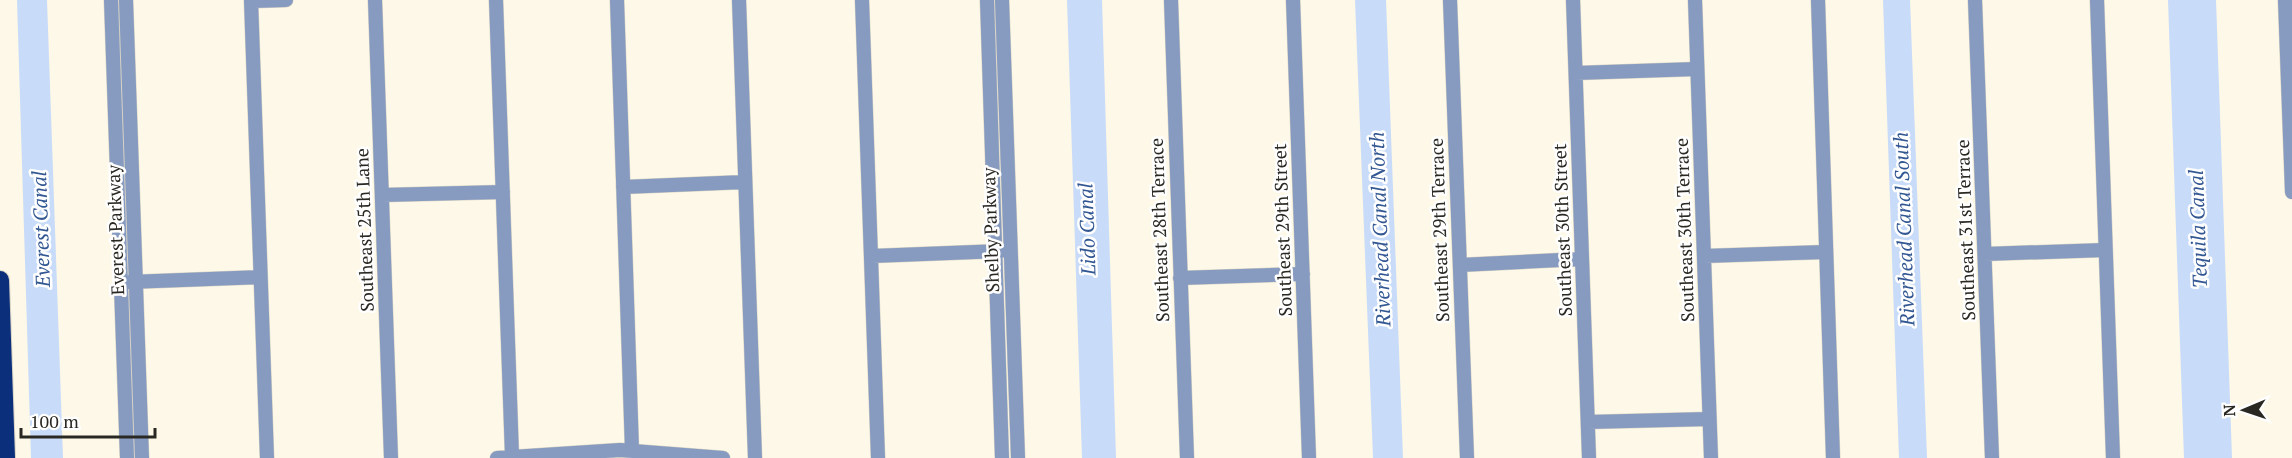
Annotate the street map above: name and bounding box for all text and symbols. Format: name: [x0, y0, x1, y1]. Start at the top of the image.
water label: Riverhead Canal North: [1363, 131, 1396, 328]
water label: Riverhead Canal South: [1887, 132, 1920, 327]
street label: Southeast 28th Terrace: [1144, 138, 1174, 322]
street label: Southeast 29th Terrace: [1424, 138, 1454, 322]
street label: Southeast 30th Terrace: [1669, 138, 1699, 322]
street label: Southeast 31st Terrace: [1950, 139, 1980, 321]
street label: Southeast 29th Street: [1267, 143, 1297, 317]
street label: Southeast 30th Street: [1547, 143, 1577, 317]
street label: Southeast 25th Lane: [349, 148, 379, 312]
street label: Everest Parkway: [101, 164, 129, 296]
street label: Shelby Parkway: [976, 166, 1004, 293]
water label: Tequila Canal: [2182, 169, 2213, 289]
water label: Everest Canal: [25, 170, 56, 289]
water label: Lido Canal: [1071, 182, 1102, 277]
north arrow: [2214, 380, 2274, 440]
scale bar: [21, 401, 154, 439]
text: N: [2218, 404, 2240, 417]
text: 100 m: [30, 409, 79, 433]

